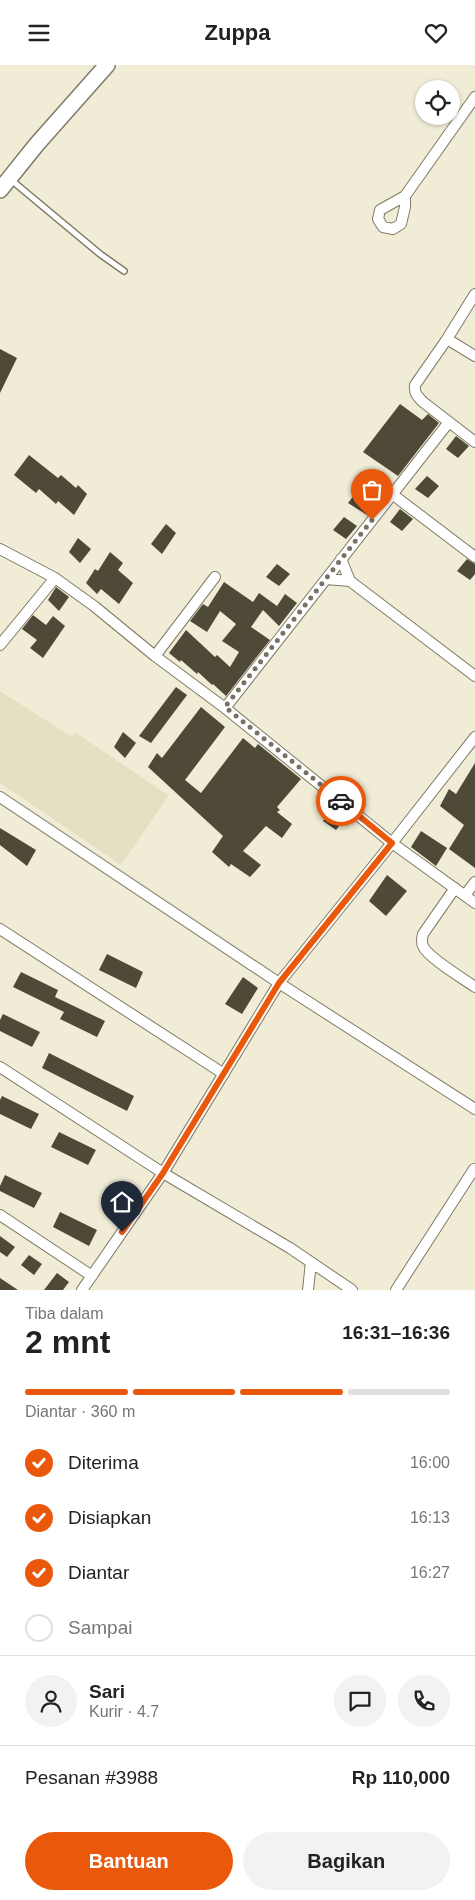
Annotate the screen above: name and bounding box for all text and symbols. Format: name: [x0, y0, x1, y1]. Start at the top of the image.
icon: menu: [25, 19, 53, 47]
icon: heart: [422, 19, 450, 47]
text: Zuppa: [205, 20, 271, 45]
map controls: [415, 80, 460, 125]
button: locate: [415, 80, 460, 125]
pin: [351, 469, 393, 520]
icon: bag: [358, 476, 386, 504]
courier: [316, 776, 366, 826]
icon: car: [327, 787, 355, 815]
pin: [101, 1181, 143, 1232]
icon: home: [108, 1188, 136, 1216]
text: Tiba dalam: [25, 1305, 104, 1322]
text: 16:31–16:36: [342, 1322, 450, 1343]
text: 2 mnt: [25, 1324, 110, 1360]
text: Diantar · 360 m: [25, 1403, 135, 1420]
icon: check: [25, 1449, 53, 1477]
text: Diterima: [68, 1452, 139, 1473]
text: 16:00: [410, 1454, 450, 1471]
icon: check: [25, 1504, 53, 1532]
text: Disiapkan: [68, 1507, 151, 1528]
text: 16:13: [410, 1509, 450, 1526]
icon: check: [25, 1559, 53, 1587]
text: Diantar: [68, 1562, 129, 1583]
text: 16:27: [410, 1564, 450, 1581]
text: Sampai: [68, 1617, 132, 1638]
button: person: [25, 1675, 77, 1727]
button: chat: [334, 1675, 386, 1727]
button: phone: [398, 1675, 450, 1727]
text: Sari: [89, 1681, 125, 1702]
text: Kurir · 4.7: [89, 1703, 159, 1720]
text: Pesanan #3988: [25, 1767, 158, 1788]
text: Rp 110,000: [352, 1767, 450, 1788]
button: Bantuan: [25, 1832, 233, 1890]
button: Bagikan: [243, 1832, 450, 1890]

